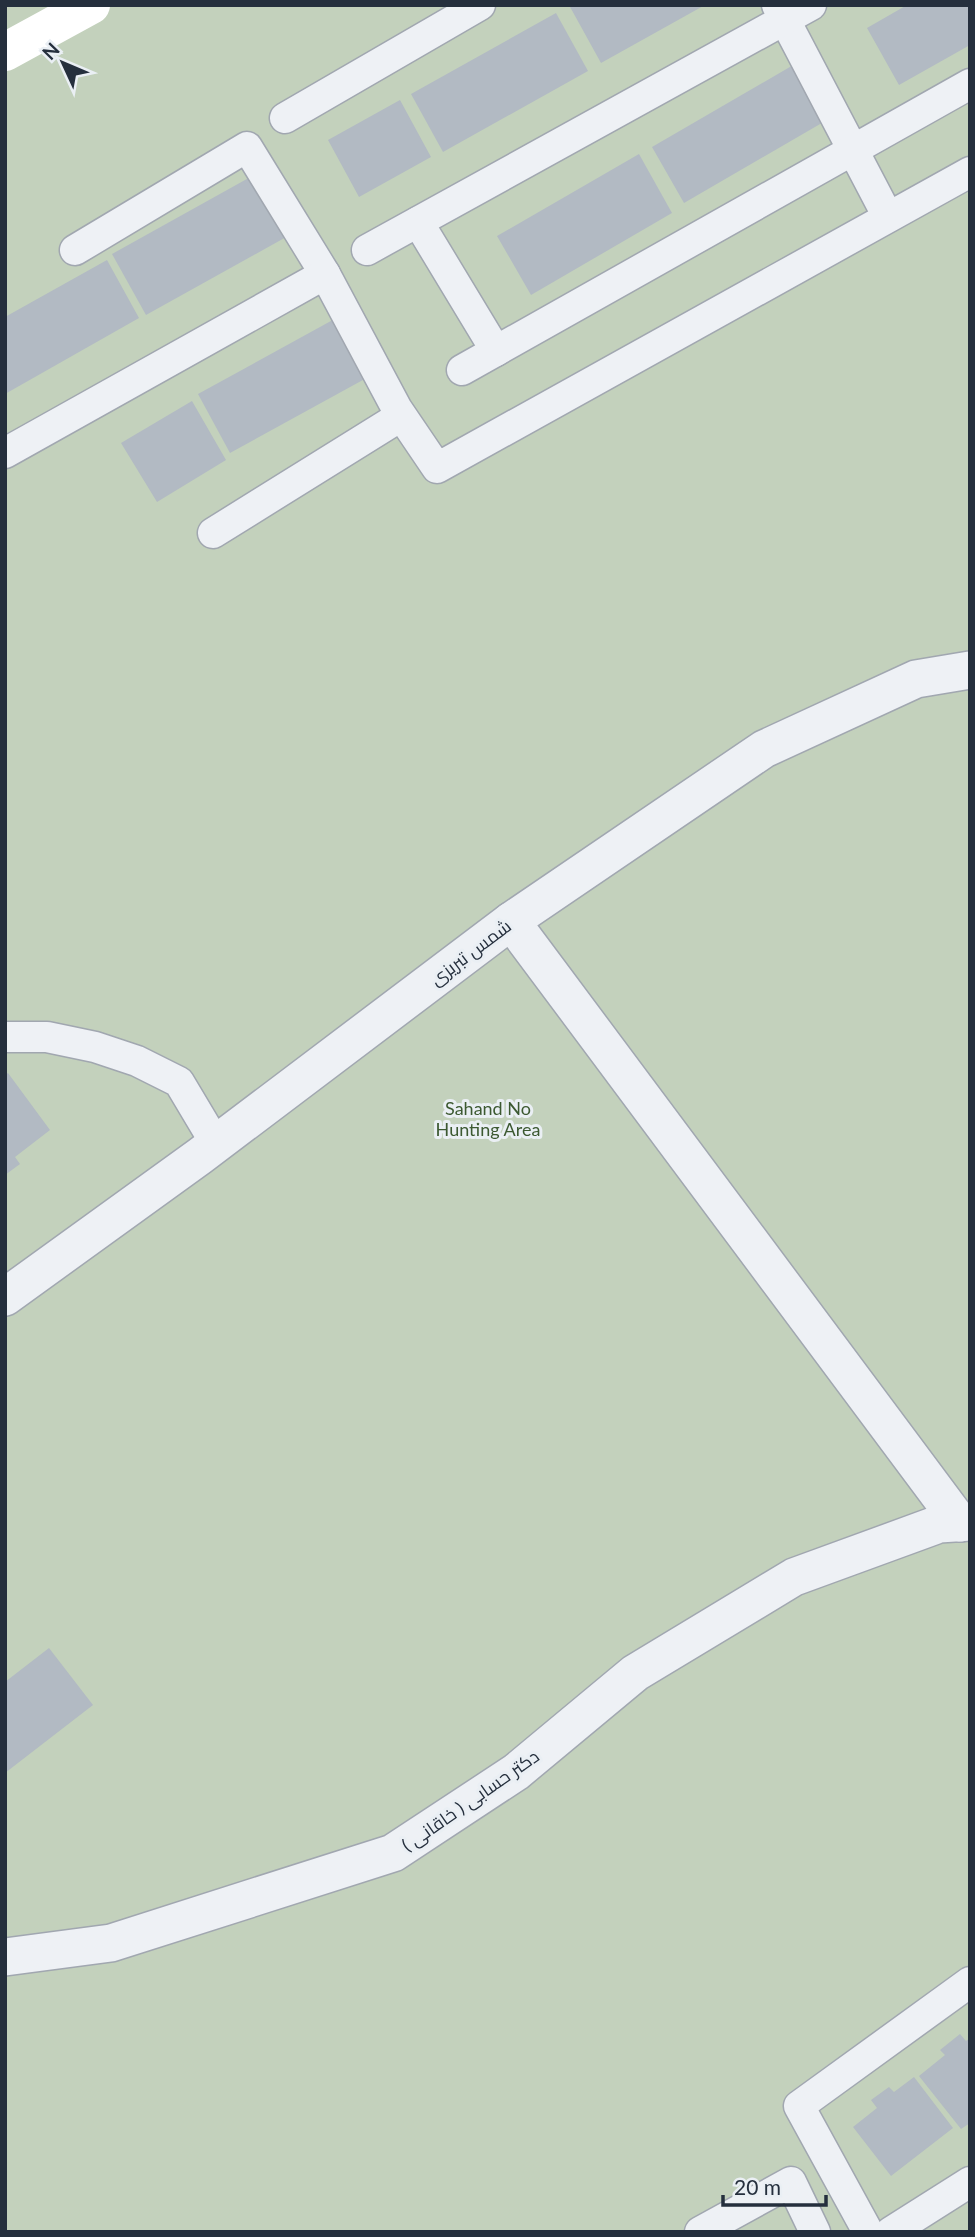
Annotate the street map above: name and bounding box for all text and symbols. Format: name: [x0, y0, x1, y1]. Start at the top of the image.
north arrow: [28, 28, 98, 98]
text: N: [37, 38, 64, 64]
street label: شمس تبریزی: [425, 914, 516, 990]
park label: Sahand No Hunting Area: [436, 1097, 540, 1140]
street label: دکتر حسابی ( خاقانی ): [397, 1744, 543, 1856]
scale bar: [723, 2164, 826, 2208]
text: 20 m: [734, 2174, 781, 2199]

